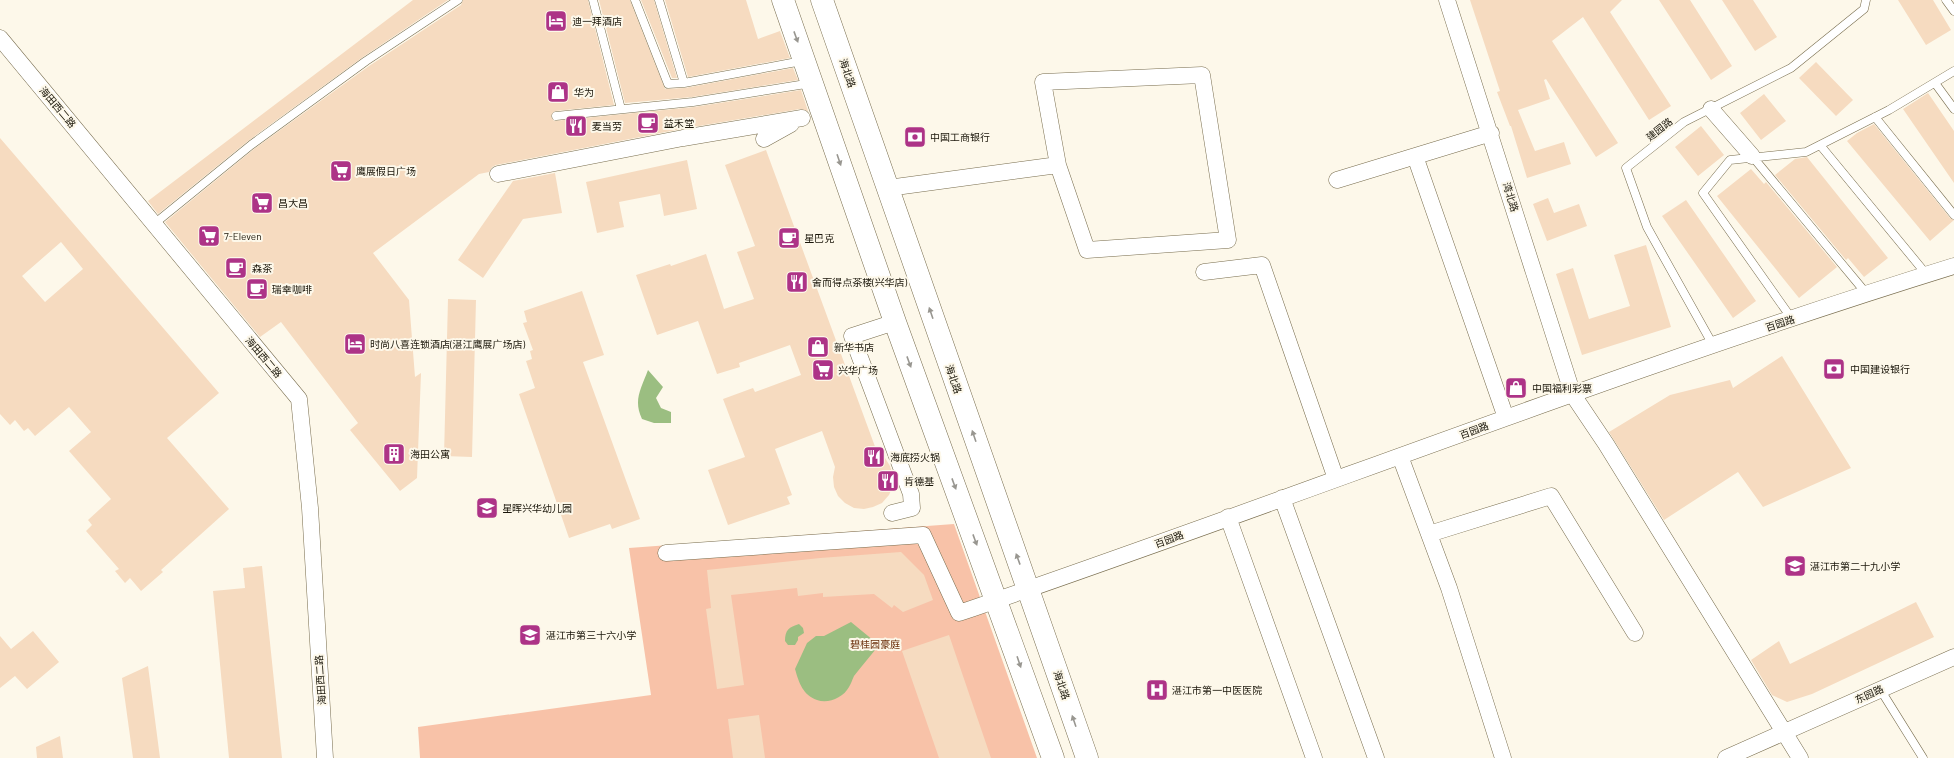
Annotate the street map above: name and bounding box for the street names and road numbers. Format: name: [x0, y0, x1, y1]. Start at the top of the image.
street label: 海北路: [837, 57, 859, 89]
street label: 海田西二路: [37, 84, 79, 130]
street label: 建园路: [1643, 115, 1675, 143]
street label: 湾北路: [1501, 181, 1521, 213]
street label: 百园路: [1764, 313, 1796, 333]
street label: 海田西二路: [243, 334, 285, 380]
street label: 海北路: [943, 363, 965, 395]
street label: 百园路: [1458, 419, 1490, 441]
street label: 百园路: [1153, 528, 1185, 550]
street label: 海田西二路: [312, 655, 328, 705]
street label: 海北路: [1051, 669, 1073, 701]
street label: 东园路: [1853, 682, 1885, 706]

